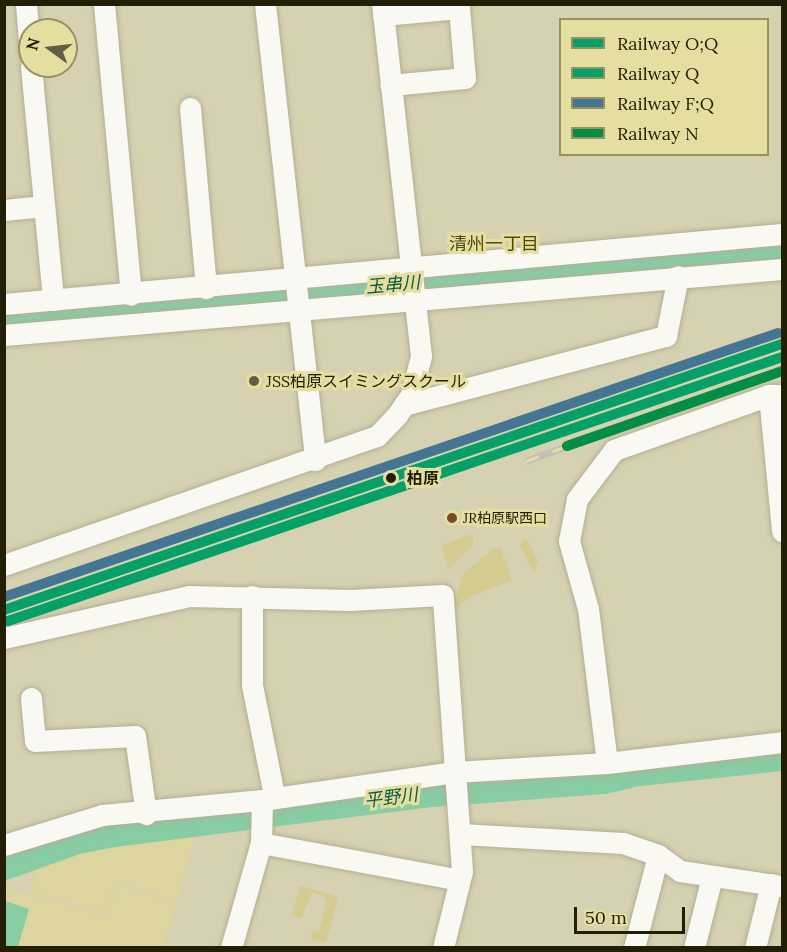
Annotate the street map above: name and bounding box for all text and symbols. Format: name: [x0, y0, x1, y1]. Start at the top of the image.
north arrow: [18, 18, 78, 78]
legend: [559, 18, 769, 156]
text: Railway O;Q: [617, 32, 718, 55]
text: N: [21, 35, 44, 52]
text: Railway Q: [617, 62, 699, 85]
text: Railway F;Q: [617, 92, 714, 115]
text: Railway N: [617, 122, 699, 145]
district label: 清州一丁目: [449, 233, 539, 255]
water label: 玉串川: [365, 272, 421, 298]
place label: JSS柏原スイミングスクール: [266, 371, 466, 391]
marker: JSS柏原スイミングスクール: [247, 374, 261, 388]
marker: 柏原: [380, 467, 402, 489]
place label: 柏原: [407, 468, 439, 488]
place label: JR柏原駅西口: [463, 510, 547, 526]
marker: JR柏原駅西口: [446, 512, 458, 524]
water label: 平野川: [363, 784, 419, 812]
scale bar: [577, 895, 688, 933]
text: 50 m: [585, 906, 627, 929]

